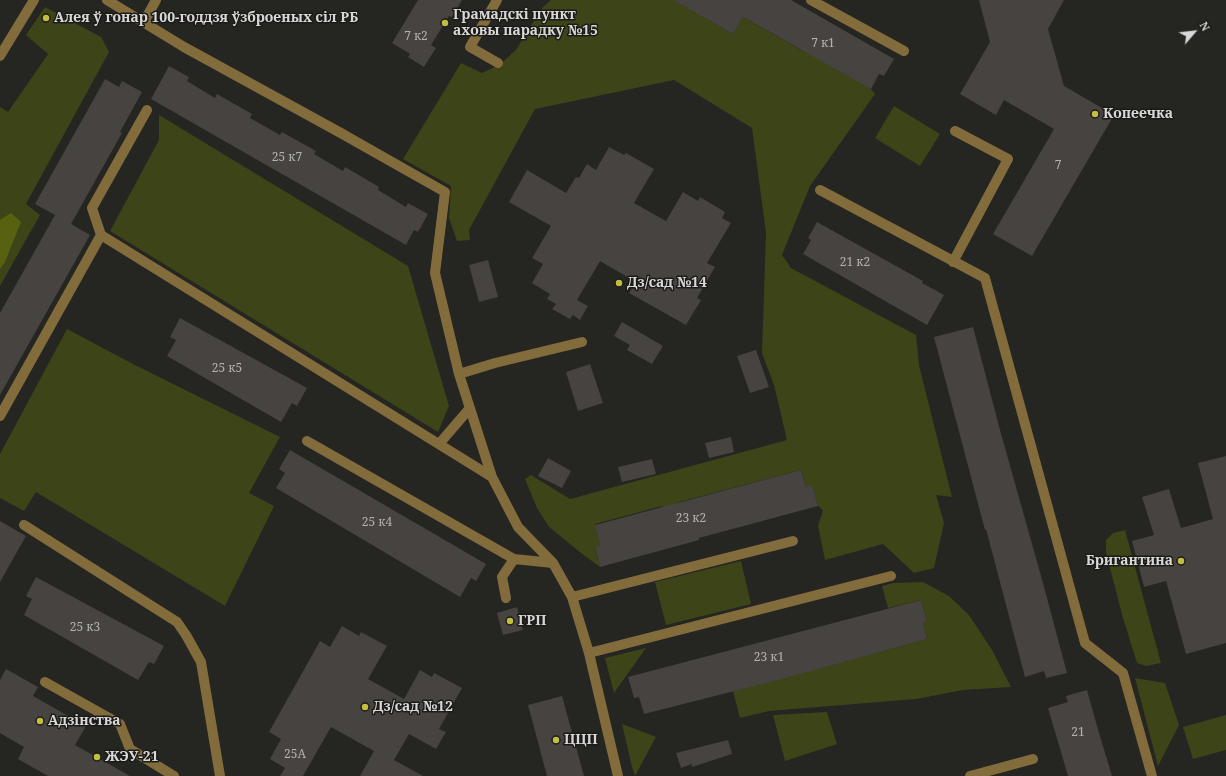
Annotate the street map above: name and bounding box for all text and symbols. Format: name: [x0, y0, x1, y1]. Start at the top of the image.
place label: Грамадскі пункт аховы парадку №15: [453, 7, 598, 40]
place label: Алея ў гонар 100-годдзя ўзброеных сіл РБ: [54, 10, 358, 26]
north arrow: [1174, 12, 1214, 52]
marker: Алея ў гонар 100-годдзя ўзброеных сіл РБ: [41, 13, 51, 23]
marker: Грамадскі пункт аховы парадку №15: [440, 18, 450, 28]
text: N: [1196, 19, 1214, 33]
house number: 7 к2: [404, 30, 428, 44]
house number: 7 к1: [811, 37, 835, 51]
place label: Копеечка: [1103, 106, 1173, 122]
marker: Копеечка: [1090, 109, 1100, 119]
house number: 25 к7: [272, 151, 302, 165]
house number: 7: [1055, 159, 1061, 173]
house number: 21 к2: [840, 256, 870, 270]
place label: Дз/сад №14: [627, 275, 707, 291]
marker: Дз/сад №14: [614, 278, 624, 288]
house number: 25 к5: [212, 362, 242, 376]
house number: 23 к2: [676, 512, 706, 526]
house number: 25 к4: [362, 516, 392, 530]
place label: Бригантина: [1086, 553, 1173, 569]
marker: Бригантина: [1176, 556, 1186, 566]
place label: ГРП: [518, 613, 547, 629]
marker: ГРП: [505, 616, 515, 626]
house number: 25 к3: [70, 621, 100, 635]
house number: 23 к1: [754, 651, 784, 665]
place label: Дз/сад №12: [373, 699, 453, 715]
marker: Дз/сад №12: [360, 702, 370, 712]
place label: Адзінства: [48, 713, 121, 729]
marker: Адзінства: [35, 716, 45, 726]
house number: 21: [1071, 726, 1085, 740]
place label: ЦЦП: [564, 732, 598, 748]
marker: ЦЦП: [551, 735, 561, 745]
house number: 25А: [284, 748, 306, 762]
place label: ЖЭУ-21: [105, 749, 159, 765]
marker: ЖЭУ-21: [92, 752, 102, 762]

